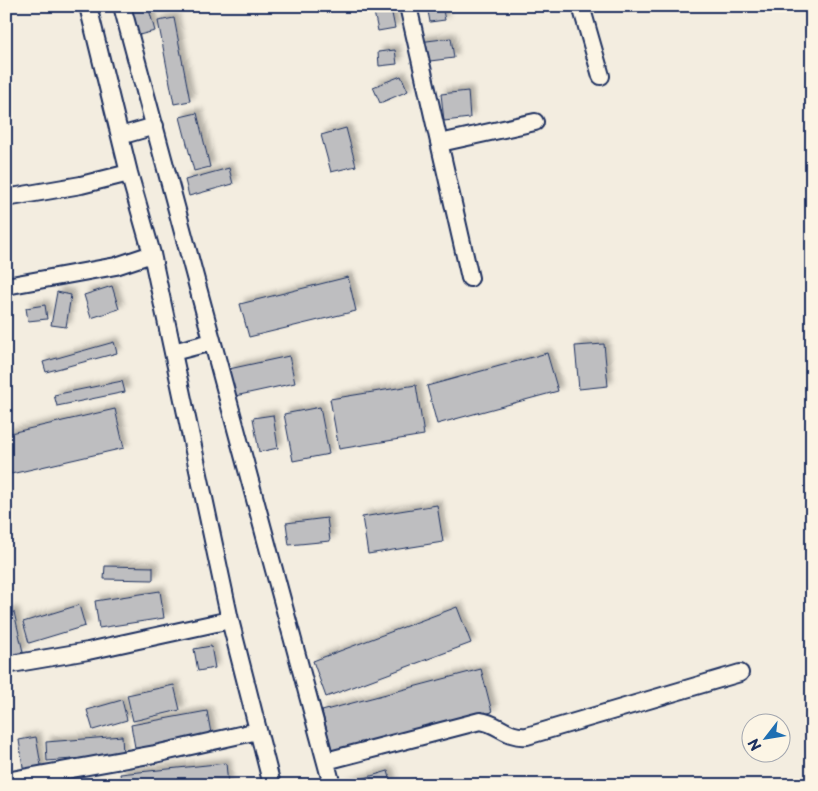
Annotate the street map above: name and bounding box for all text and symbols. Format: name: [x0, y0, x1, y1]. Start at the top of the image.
north arrow: [740, 714, 790, 764]
text: N: [743, 735, 766, 755]

